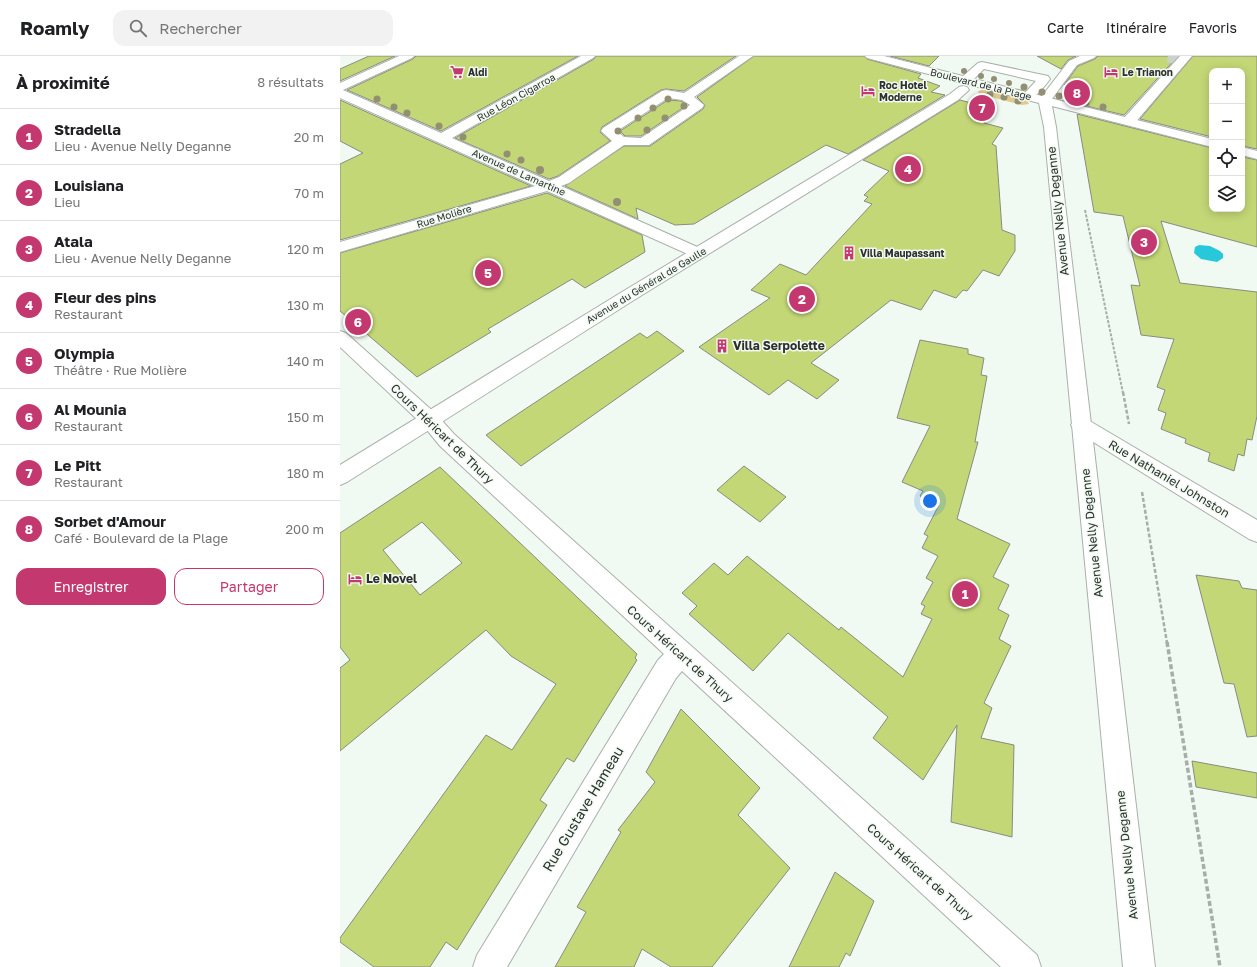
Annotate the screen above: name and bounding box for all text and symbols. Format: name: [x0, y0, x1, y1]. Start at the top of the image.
search box: [113, 10, 393, 46]
text: Roamly: [20, 16, 89, 39]
icon: search: [127, 17, 149, 39]
text: Rechercher: [159, 19, 242, 37]
text: Carte: [1047, 19, 1084, 36]
text: Itinéraire: [1106, 19, 1167, 36]
text: Favoris: [1189, 19, 1237, 36]
supermarket icon: Aldi: [449, 64, 465, 80]
hotel icon: Le Trianon: [1103, 64, 1119, 80]
place label: Aldi: [468, 66, 487, 78]
street label: Boulevard de la Plage: [929, 66, 1033, 102]
place label: Le Trianon: [1122, 66, 1173, 78]
map controls: [1209, 68, 1245, 212]
button: +: [1209, 68, 1245, 104]
street label: Rue Léon Cigarroa: [475, 71, 557, 123]
text: À proximité: [16, 72, 110, 93]
text: 8 résultats: [257, 74, 324, 90]
pin: 8: [1064, 78, 1090, 108]
place label: Roc Hotel Moderne: [879, 79, 927, 103]
hotel icon: Roc Hotel Moderne: [860, 83, 876, 99]
pin: 7: [969, 93, 995, 123]
button: −: [1209, 104, 1245, 140]
text: Stradella: [54, 120, 121, 138]
text: 1: [26, 129, 32, 145]
text: 20 m: [294, 129, 324, 145]
text: Lieu · Avenue Nelly Deganne: [54, 138, 231, 154]
button: locate: [1209, 140, 1245, 176]
street label: Avenue de Lamartine: [470, 146, 568, 198]
street label: Avenue Nelly Deganne: [1043, 146, 1072, 276]
pin: 4: [895, 154, 921, 184]
text: Louisiana: [54, 176, 124, 194]
button: layers: [1209, 176, 1245, 212]
text: 2: [25, 185, 33, 201]
text: 70 m: [294, 185, 324, 201]
text: Lieu: [54, 194, 80, 210]
street label: Rue Molière: [415, 202, 473, 230]
pin: 3: [1131, 227, 1157, 257]
text: Atala: [54, 232, 93, 250]
text: 3: [25, 241, 33, 257]
text: 120 m: [287, 241, 324, 257]
street label: Avenue du Général de Gaulle: [584, 244, 708, 326]
building icon: Villa Maupassant: [841, 245, 857, 261]
place label: Villa Maupassant: [860, 247, 945, 259]
text: Lieu · Avenue Nelly Deganne: [54, 250, 231, 266]
pin: 5: [475, 258, 501, 288]
pin: 2: [789, 284, 815, 314]
text: Fleur des pins: [54, 288, 156, 306]
text: 4: [25, 297, 33, 313]
text: 130 m: [287, 297, 324, 313]
text: Restaurant: [54, 306, 123, 322]
pin: 6: [345, 307, 371, 337]
building icon: Villa Serpolette: [714, 338, 730, 354]
place label: Villa Serpolette: [733, 338, 825, 353]
text: Olympia: [54, 344, 114, 362]
text: 5: [25, 353, 33, 369]
text: 140 m: [287, 353, 324, 369]
text: Théâtre · Rue Molière: [54, 362, 187, 378]
street label: Cours Héricart de Thury: [388, 380, 497, 487]
text: Al Mounia: [54, 400, 126, 418]
text: 6: [25, 409, 33, 425]
text: 150 m: [287, 409, 324, 425]
text: Restaurant: [54, 418, 123, 434]
street label: Rue Nathaniel Johnston: [1106, 436, 1233, 521]
text: Le Pitt: [54, 456, 101, 474]
text: 7: [25, 465, 33, 481]
text: 180 m: [287, 465, 324, 481]
street label: Avenue Nelly Deganne: [1077, 468, 1106, 598]
text: Restaurant: [54, 474, 123, 490]
your location: [920, 491, 940, 511]
text: Sorbet d'Amour: [54, 512, 166, 530]
text: 8: [25, 521, 33, 537]
text: 200 m: [286, 521, 324, 537]
text: Café · Boulevard de la Plage: [54, 530, 228, 546]
button: Enregistrer: [16, 568, 166, 605]
button: Partager: [174, 568, 324, 605]
hotel icon: Le Novel: [347, 571, 363, 587]
place label: Le Novel: [366, 571, 417, 586]
pin: 1: [952, 579, 978, 609]
street label: Cours Héricart de Thury: [624, 602, 737, 706]
street label: Rue Gustave Hameau: [538, 743, 627, 874]
street label: Avenue Nelly Deganne: [1112, 790, 1141, 920]
street label: Cours Héricart de Thury: [864, 820, 977, 924]

